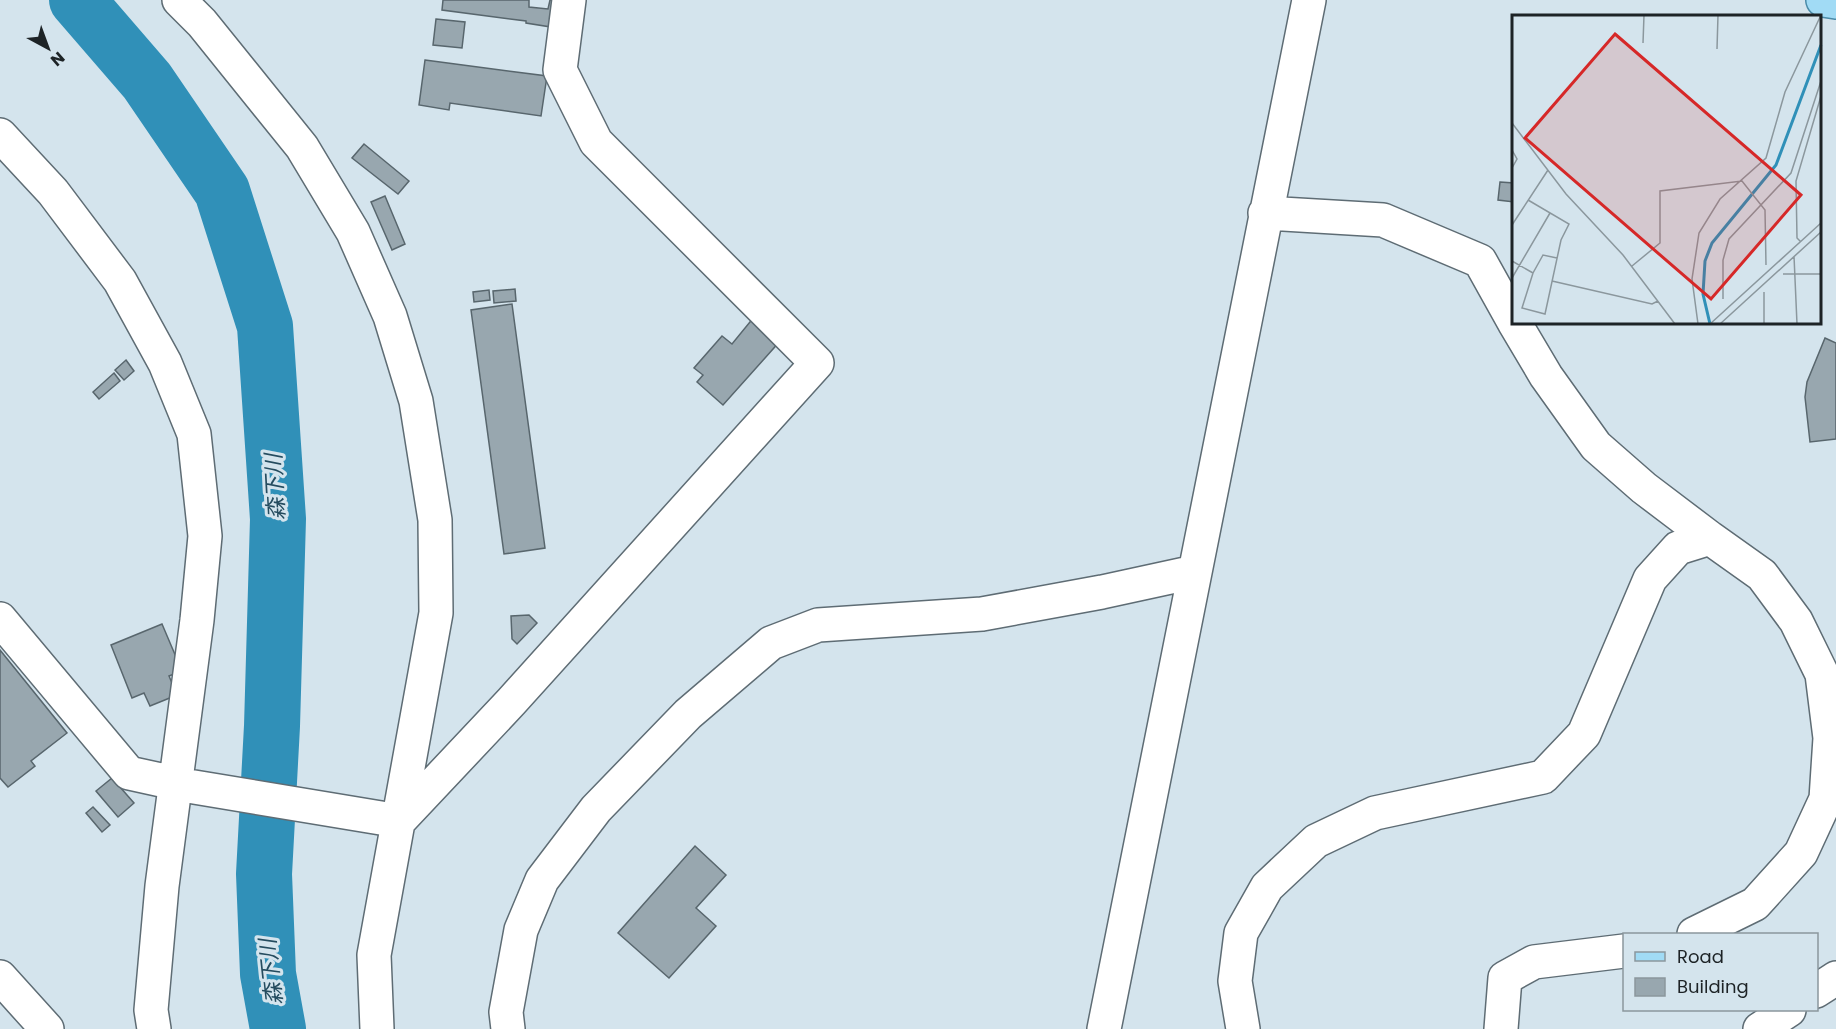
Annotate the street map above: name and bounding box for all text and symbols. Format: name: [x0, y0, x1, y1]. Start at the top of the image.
inset map: [1512, 15, 1821, 324]
north arrow: [18, 18, 78, 78]
text: N: [45, 46, 70, 72]
water label: 森下川: [258, 451, 292, 521]
legend: [1623, 933, 1818, 1011]
water label: 森下川: [252, 936, 290, 1006]
text: Road: [1677, 944, 1724, 969]
text: Building: [1677, 974, 1749, 999]

